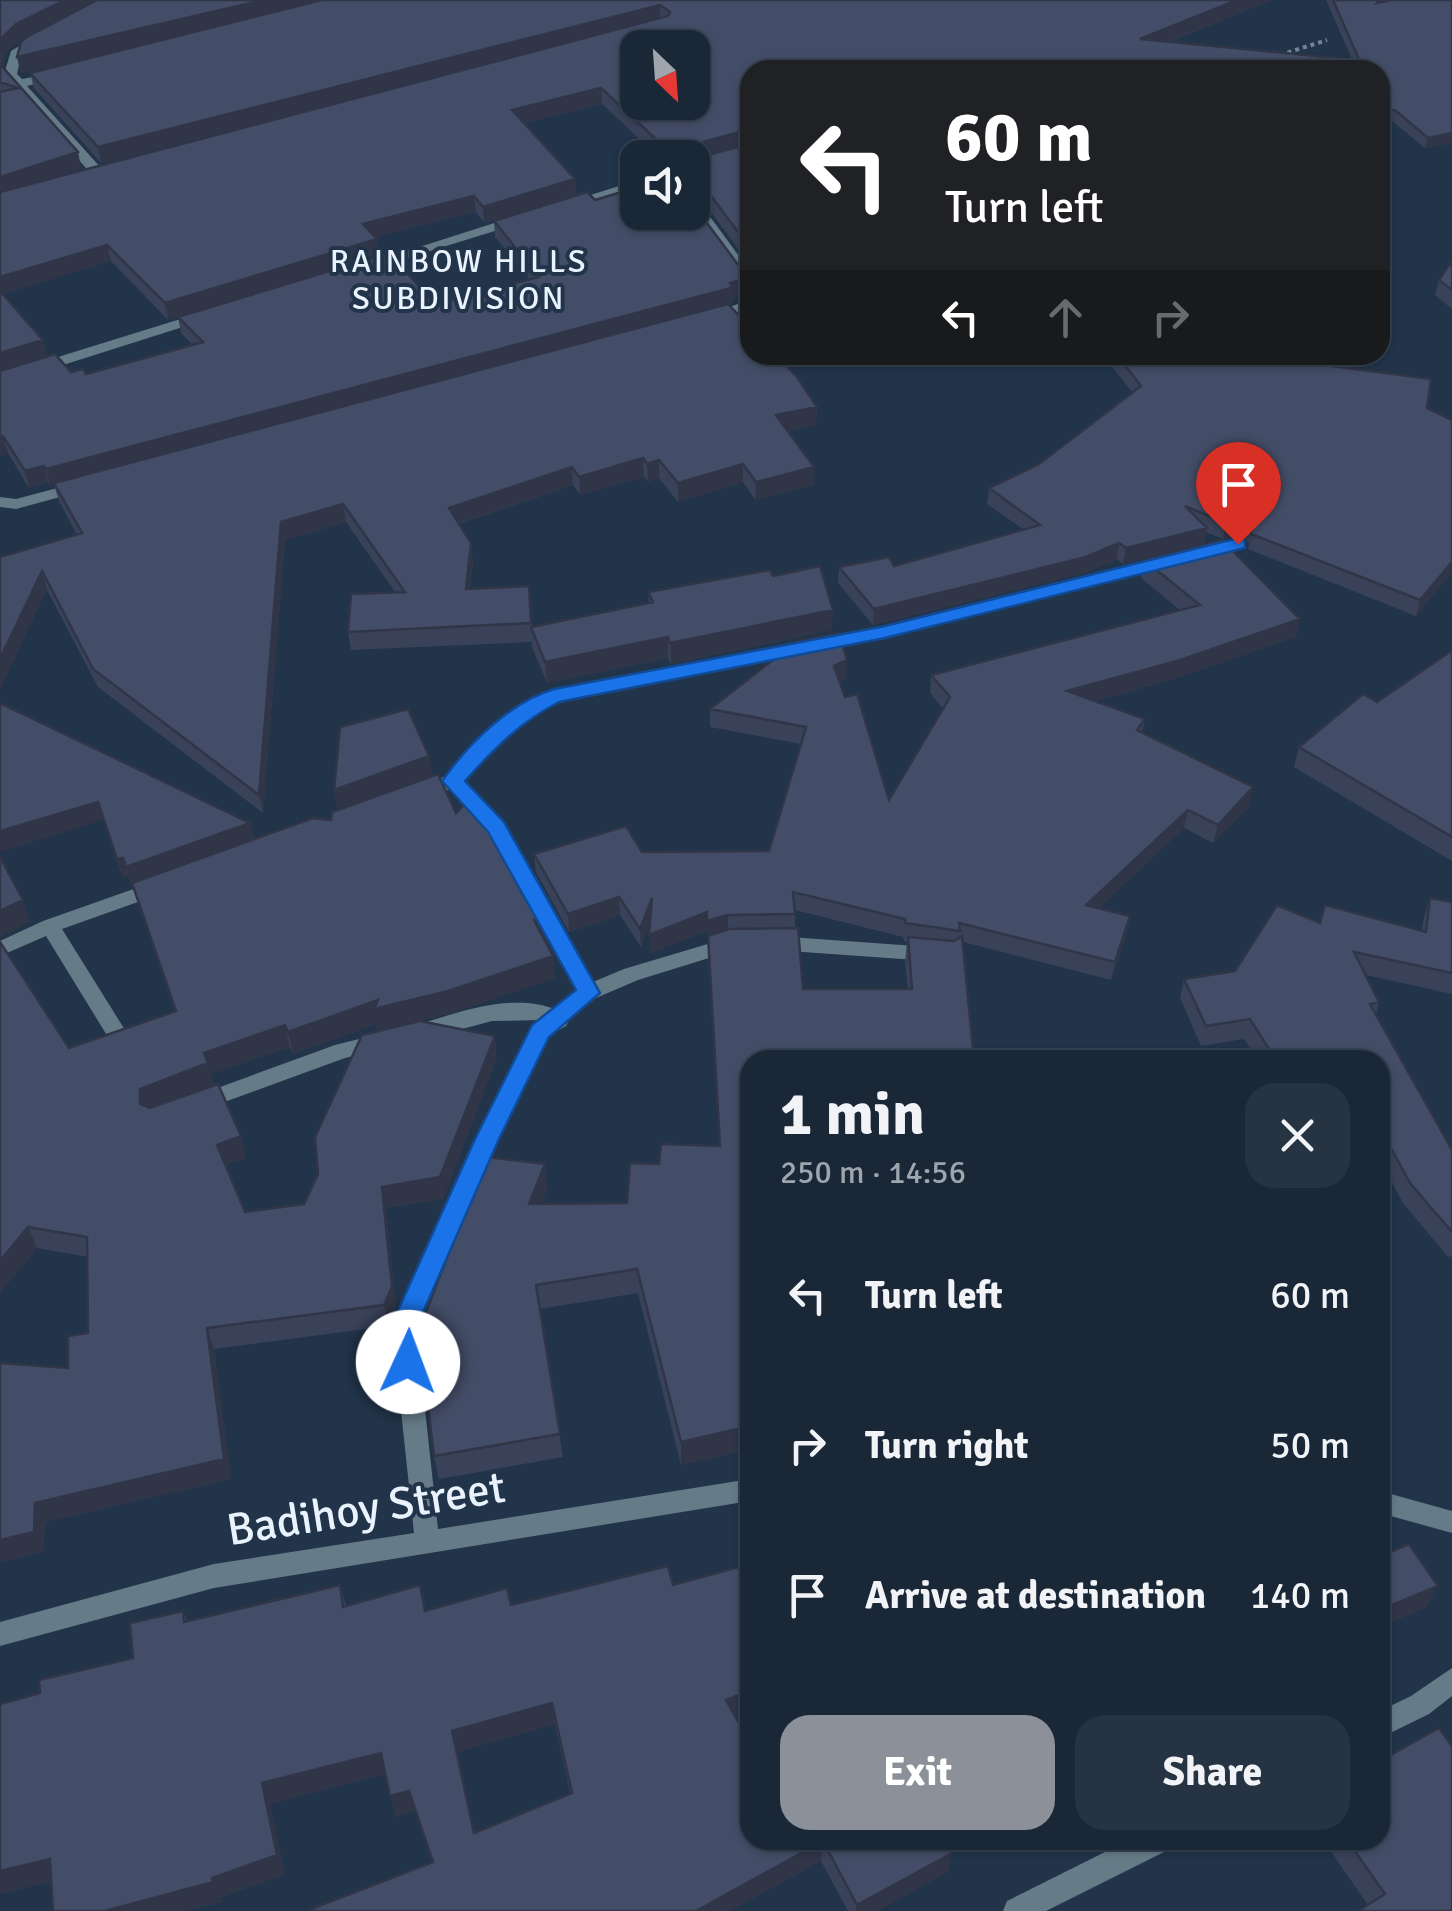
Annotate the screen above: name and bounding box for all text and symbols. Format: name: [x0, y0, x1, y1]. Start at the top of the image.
north arrow: [620, 30, 710, 120]
map controls: [620, 30, 710, 230]
text: 60 m: [945, 94, 1093, 180]
icon: left: [780, 100, 910, 230]
button: sound: [620, 140, 710, 230]
text: Turn left: [945, 180, 1104, 235]
district label: RAINBOW HILLS SUBDIVISION: [330, 242, 588, 318]
icon: left: [933, 290, 988, 345]
icon: ahead: [1038, 290, 1093, 345]
icon: right: [1143, 290, 1198, 345]
pin: [1196, 442, 1281, 545]
icon: arrive: [1211, 457, 1266, 512]
text: 1 min: [780, 1078, 925, 1152]
button: close: [1245, 1083, 1350, 1188]
text: 250 m · 14:56: [780, 1153, 966, 1192]
icon: left: [780, 1268, 835, 1323]
text: Turn left: [865, 1272, 1003, 1319]
text: 60 m: [1270, 1272, 1350, 1319]
position arrow: [356, 1310, 460, 1414]
icon: right: [780, 1418, 835, 1473]
text: Turn right: [865, 1422, 1029, 1469]
text: 50 m: [1270, 1422, 1350, 1469]
street label: Badihoy Street: [223, 1460, 509, 1558]
icon: arrive: [780, 1568, 835, 1623]
text: Arrive at destination: [865, 1572, 1206, 1619]
text: 140 m: [1250, 1572, 1350, 1619]
button: Exit: [780, 1715, 1055, 1830]
button: Share: [1075, 1715, 1350, 1830]

